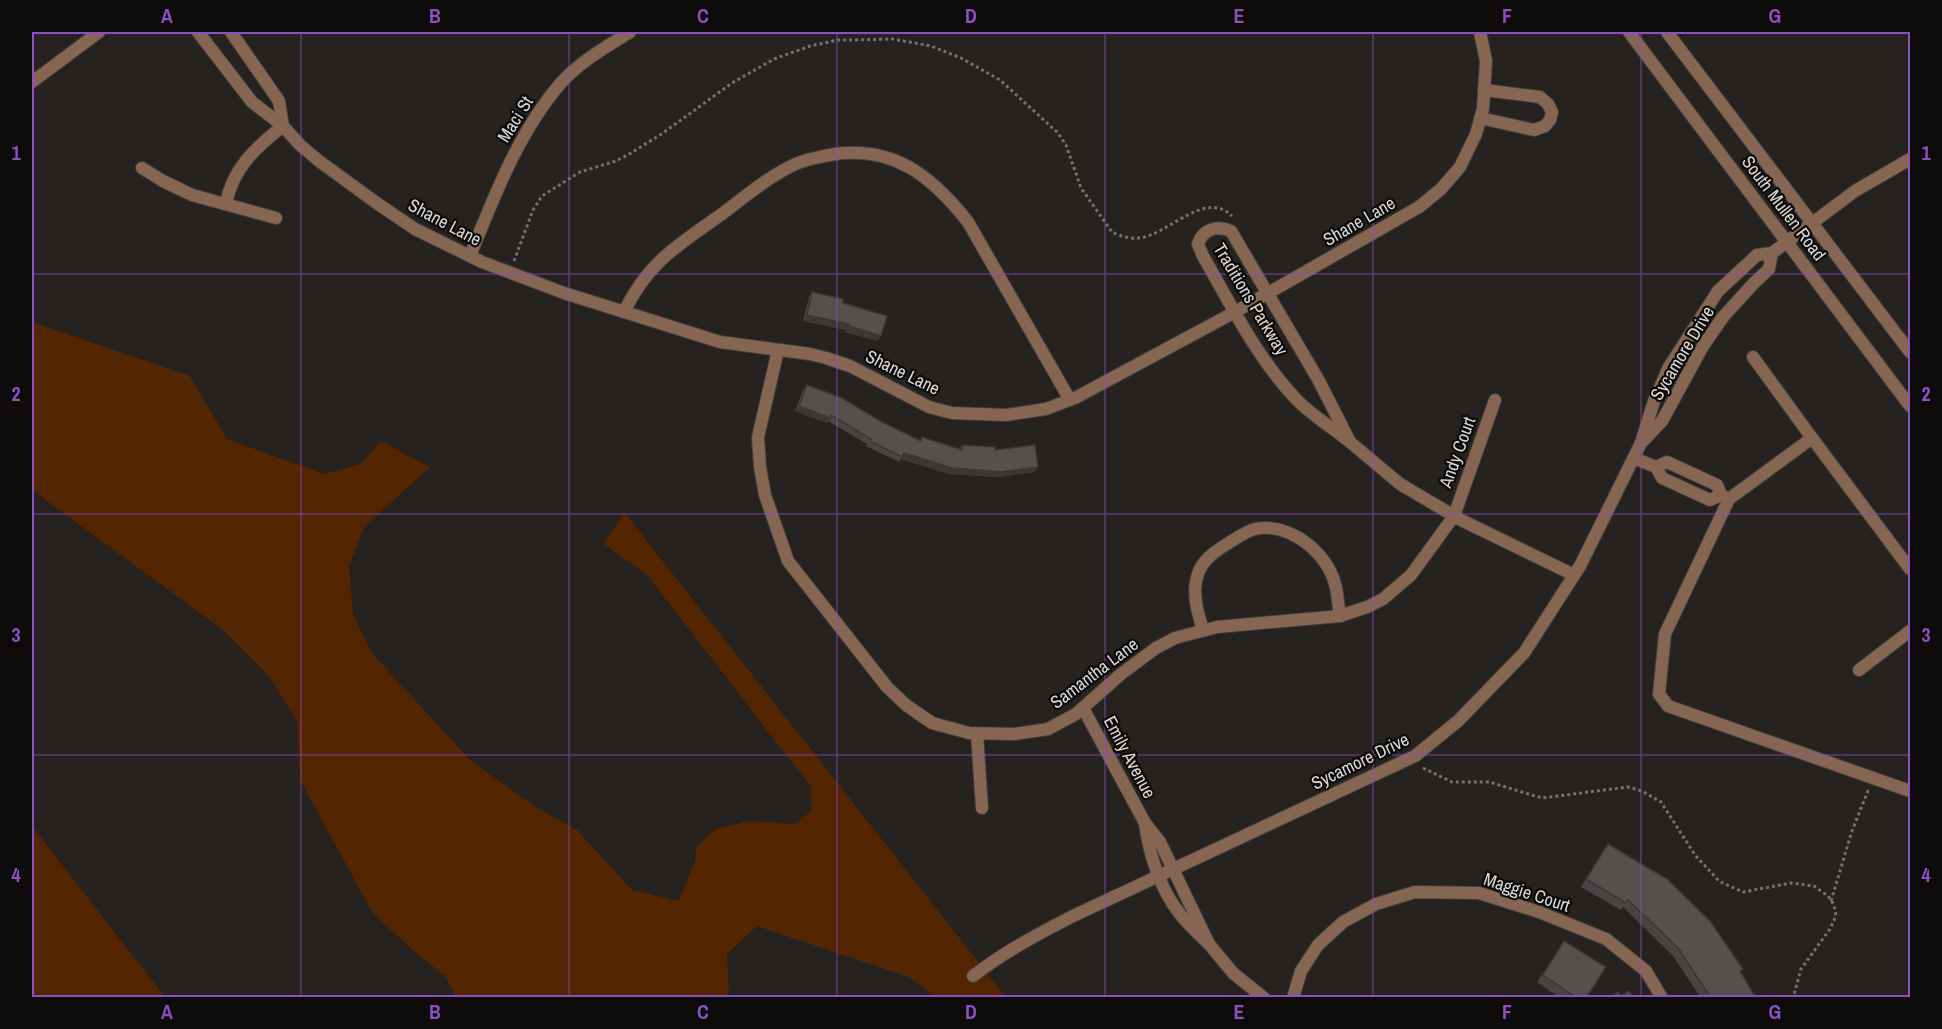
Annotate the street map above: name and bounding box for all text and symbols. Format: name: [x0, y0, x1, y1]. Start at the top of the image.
text: A: [161, 2, 173, 29]
text: B: [429, 2, 441, 29]
text: C: [697, 2, 709, 29]
text: D: [965, 2, 977, 29]
text: E: [1234, 2, 1245, 29]
text: F: [1502, 2, 1512, 29]
text: G: [1769, 2, 1781, 29]
street label: Maci St: [491, 91, 539, 147]
text: 1: [11, 139, 21, 166]
text: 1: [1921, 139, 1931, 166]
street label: South Mullen Road: [1736, 150, 1832, 266]
street label: Shane Lane: [1318, 190, 1400, 252]
street label: Shane Lane: [404, 192, 486, 252]
street label: Traditions Parkway: [1208, 238, 1295, 360]
street label: Sycamore Drive: [1644, 301, 1720, 405]
street label: Shane Lane: [862, 343, 944, 401]
text: 2: [11, 380, 21, 407]
text: 2: [1921, 380, 1931, 407]
street label: Andy Court: [1432, 413, 1481, 492]
text: 3: [11, 621, 21, 648]
text: 3: [1921, 621, 1931, 648]
street label: Samantha Lane: [1045, 632, 1143, 714]
street label: Emily Avenue: [1098, 711, 1162, 803]
street label: Sycamore Drive: [1307, 727, 1413, 795]
text: 4: [11, 861, 21, 888]
text: 4: [1921, 861, 1931, 888]
street label: Maggie Court: [1481, 866, 1573, 918]
text: A: [161, 998, 173, 1025]
text: B: [429, 998, 441, 1025]
text: C: [697, 998, 709, 1025]
text: D: [965, 998, 977, 1025]
text: E: [1234, 998, 1245, 1025]
text: F: [1502, 998, 1512, 1025]
text: G: [1769, 998, 1781, 1025]

